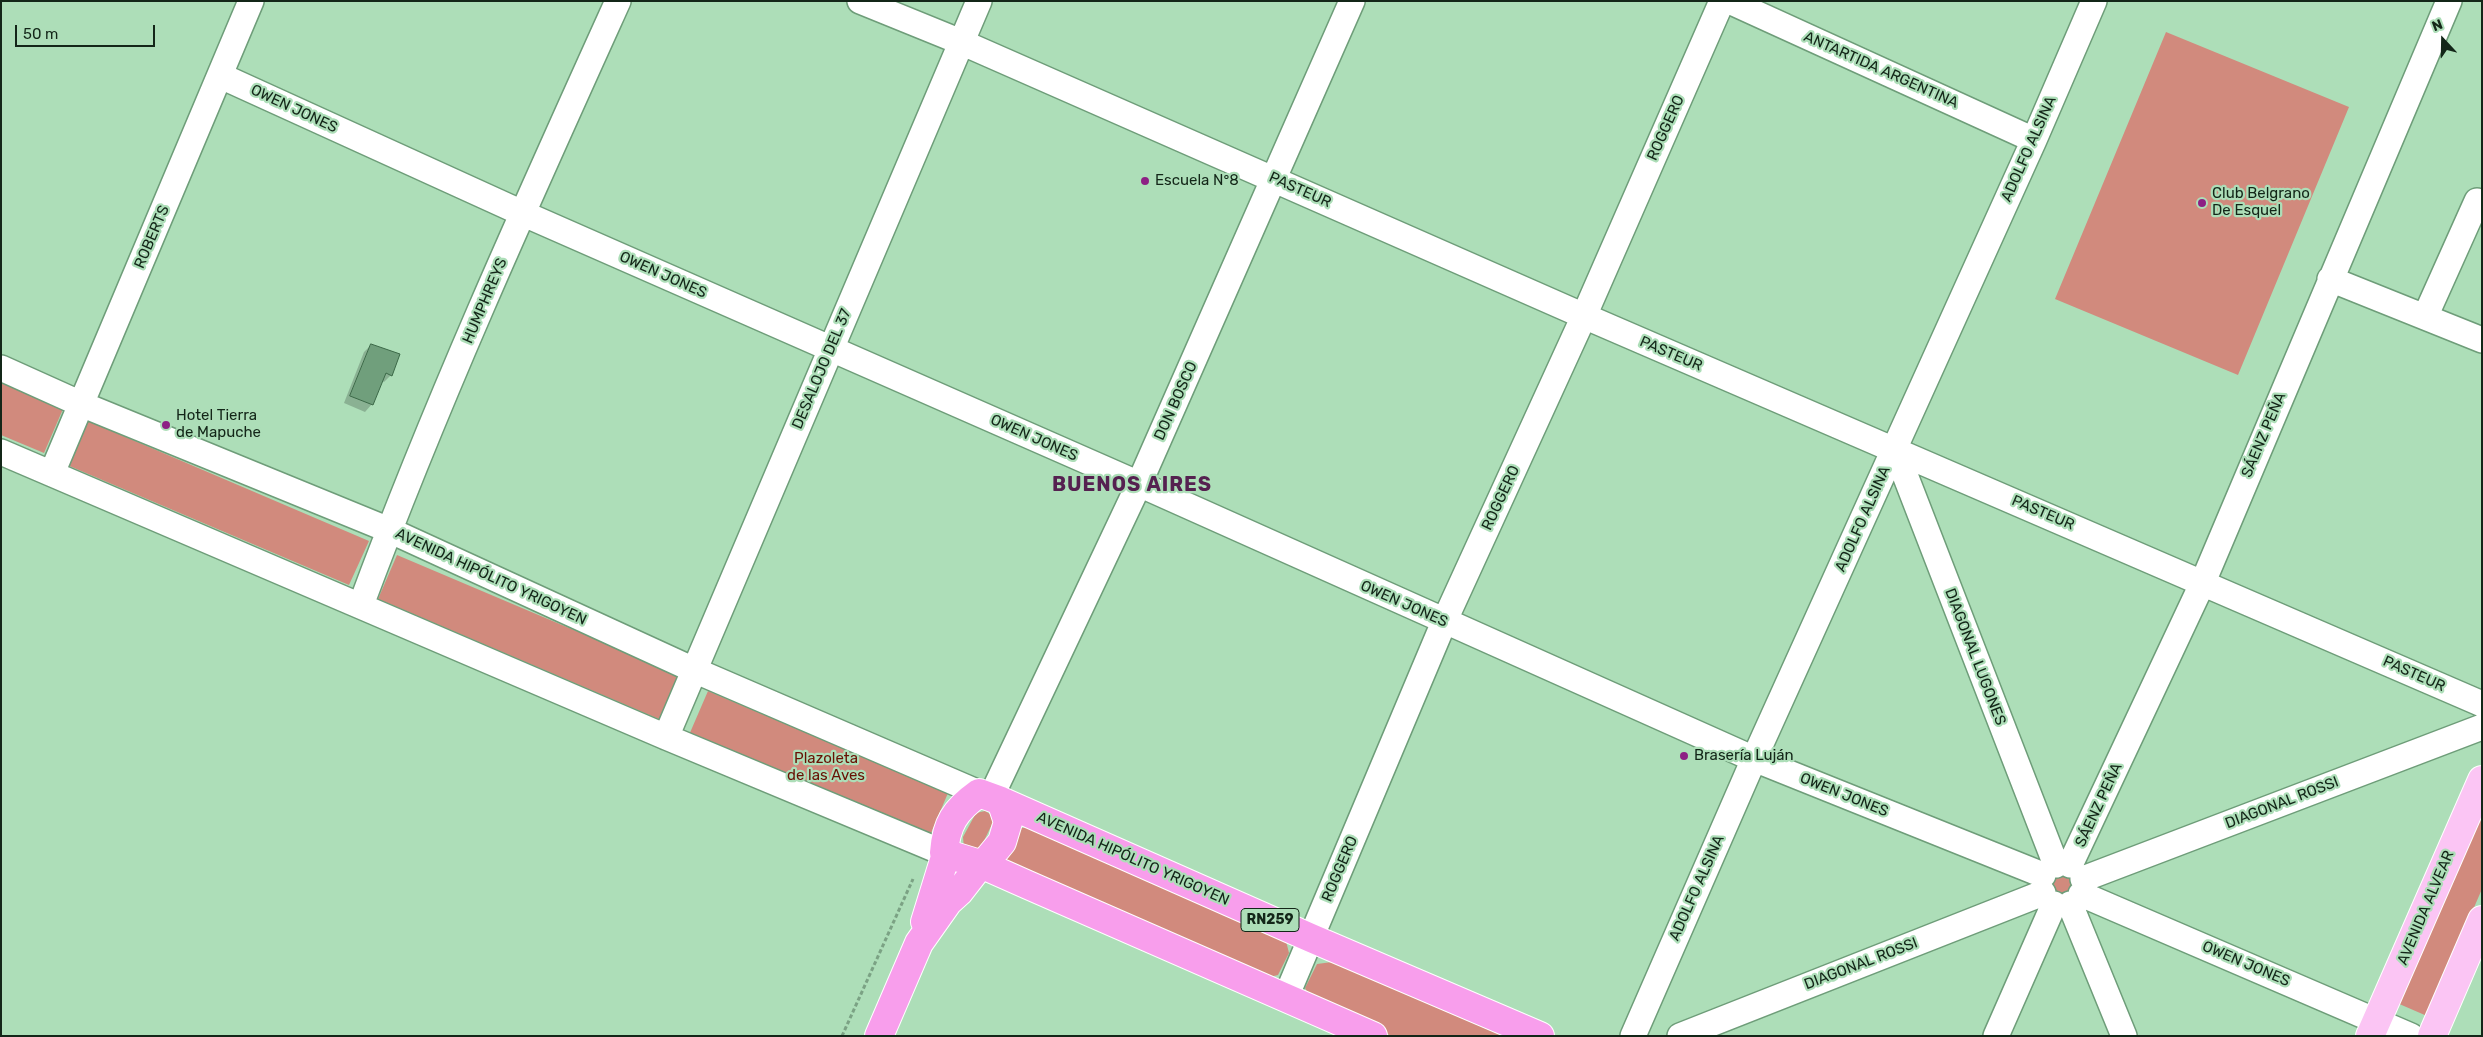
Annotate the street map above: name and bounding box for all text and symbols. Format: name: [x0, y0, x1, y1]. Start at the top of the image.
scale bar: [18, 15, 158, 47]
north arrow: [2418, 15, 2468, 65]
text: N: [2430, 16, 2445, 35]
text: 50 m: [23, 25, 58, 43]
street label: ANTARTIDA ARGENTINA: [1801, 28, 1961, 112]
street label: OWEN JONES: [248, 81, 340, 137]
street label: ROGGERO: [1644, 93, 1688, 163]
street label: ADOLFO ALSINA: [1998, 93, 2060, 205]
street label: PASTEUR: [1266, 168, 1334, 212]
place label: Escuela N°8: [1155, 172, 1239, 190]
marker: Escuela N°8: [1139, 175, 1151, 187]
place label: Club Belgrano De Esquel: [2212, 185, 2310, 220]
marker: Club Belgrano De Esquel: [2196, 197, 2208, 209]
street label: ROBERTS: [131, 203, 173, 271]
street label: OWEN JONES: [617, 248, 709, 302]
street label: HUMPHREYS: [459, 256, 511, 346]
street label: DESALOJO DEL 37: [789, 306, 855, 432]
street label: PASTEUR: [1637, 333, 1705, 375]
street label: DON BOSCO: [1151, 359, 1201, 443]
street label: SÁENZ PEÑA: [2238, 390, 2290, 480]
place label: Hotel Tierra de Mapuche: [176, 407, 261, 442]
street label: OWEN JONES: [988, 411, 1080, 465]
marker: Hotel Tierra de Mapuche: [160, 419, 172, 431]
street label: ROGGERO: [1478, 463, 1524, 533]
street label: ADOLFO ALSINA: [1832, 463, 1894, 575]
district label: BUENOS AIRES: [1050, 473, 1214, 497]
street label: PASTEUR: [2009, 492, 2077, 534]
street label: AVENIDA HIPÓLITO YRIGOYEN: [393, 525, 589, 629]
street label: OWEN JONES: [1358, 577, 1450, 631]
street label: DIAGONAL LUGONES: [1941, 586, 2009, 728]
street label: PASTEUR: [2380, 652, 2448, 696]
place label: Brasería Luján: [1694, 747, 1794, 765]
park label: Plazoleta de las Aves: [787, 750, 865, 785]
marker: Brasería Luján: [1678, 750, 1690, 762]
street label: SÁENZ PEÑA: [2072, 760, 2126, 850]
street label: OWEN JONES: [1797, 769, 1891, 821]
street label: DIAGONAL ROSSI: [2223, 773, 2341, 833]
street label: AVENIDA HIPÓLITO YRIGOYEN: [1034, 808, 1232, 910]
street label: ADOLFO ALSINA: [1666, 832, 1728, 944]
street label: ROGGERO: [1318, 834, 1362, 904]
street label: AVENIDA ALVEAR: [2394, 848, 2458, 968]
road number: RN259: [1241, 908, 1299, 932]
street label: DIAGONAL ROSSI: [1802, 934, 1920, 994]
street label: OWEN JONES: [2199, 937, 2293, 991]

